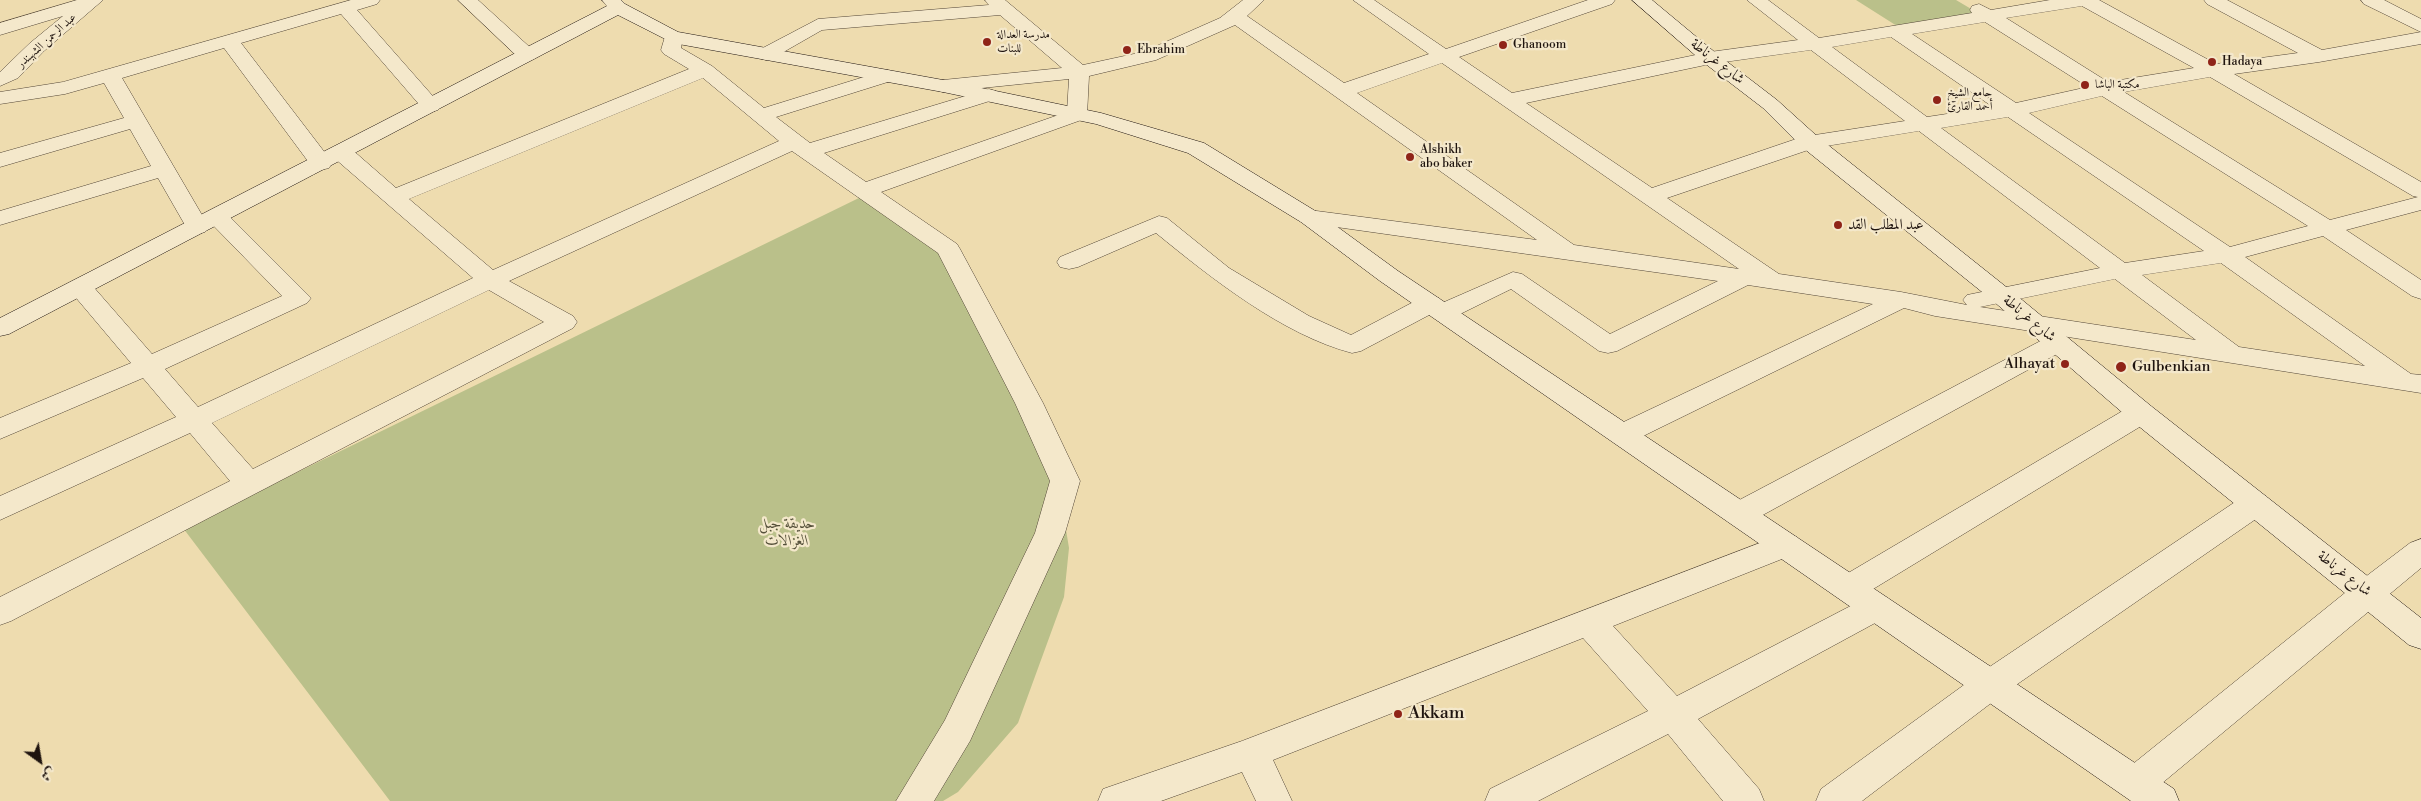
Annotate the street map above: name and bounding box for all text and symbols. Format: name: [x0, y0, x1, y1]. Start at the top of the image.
street label: عبد الرحمن الشهبندر: [14, 11, 80, 71]
place label: مدرسة العدالة للبنات: [997, 28, 1050, 56]
street label: شارع غرناطة: [1686, 35, 1748, 89]
marker: مدرسة العدالة للبنات: [981, 36, 993, 48]
place label: Ghanoom: [1513, 38, 1566, 52]
marker: Ghanoom: [1497, 39, 1509, 51]
place label: Ebrahim: [1137, 43, 1185, 57]
marker: Ebrahim: [1121, 44, 1133, 56]
place label: Hadaya: [2222, 55, 2262, 69]
marker: Hadaya: [2206, 56, 2218, 68]
place label: مكتبة الباشا: [2095, 78, 2140, 92]
marker: مكتبة الباشا: [2079, 79, 2091, 91]
place label: جامع الشيخ أحمد القارئ: [1947, 86, 1993, 114]
marker: جامع الشيخ أحمد القارئ: [1931, 94, 1943, 106]
place label: Alshikh abo baker: [1420, 143, 1472, 171]
marker: Alshikh abo baker: [1404, 151, 1416, 163]
place label: عبد المطلب القد: [1848, 216, 1924, 234]
marker: عبد المطلب القد: [1832, 219, 1844, 231]
street label: شارع غرناطة: [1999, 292, 2059, 346]
place label: Alhayat: [2004, 355, 2055, 373]
marker: Alhayat: [2059, 358, 2071, 370]
place label: Gulbenkian: [2132, 358, 2210, 376]
marker: Gulbenkian: [2114, 360, 2128, 374]
park label: حديقة جبل الغزالات: [759, 515, 815, 550]
street label: شارع غرناطة: [2313, 547, 2375, 601]
place label: Akkam: [1408, 703, 1465, 725]
marker: Akkam: [1392, 708, 1404, 720]
north arrow: [15, 736, 65, 786]
text: ش: [37, 762, 59, 785]

